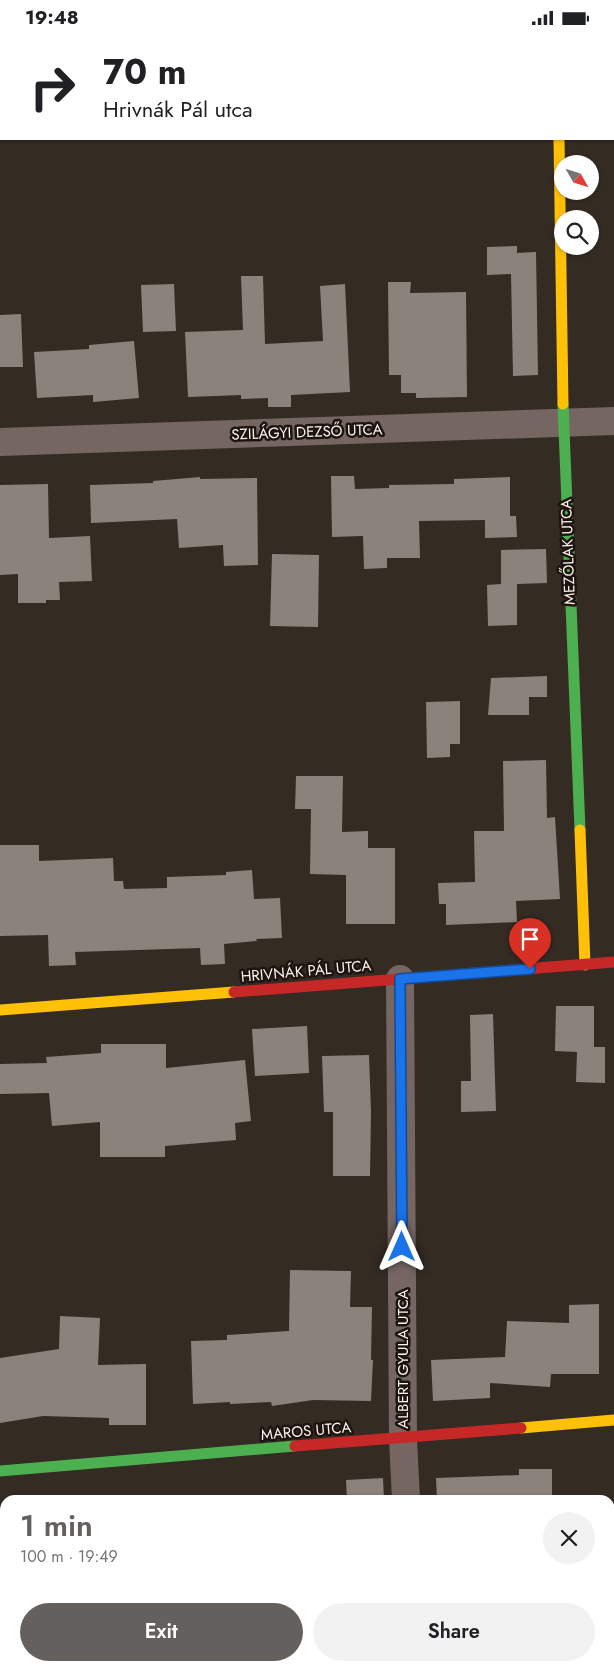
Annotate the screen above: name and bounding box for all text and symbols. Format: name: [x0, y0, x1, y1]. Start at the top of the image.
text: 19:48: [25, 4, 79, 31]
text: 70 m: [103, 47, 186, 97]
icon: right: [20, 55, 85, 120]
text: Hrivnák Pál utca: [103, 93, 253, 125]
north arrow: [554, 155, 599, 200]
map controls: [554, 155, 599, 255]
button: search: [554, 210, 599, 255]
street label: SZILÁGYI DEZSŐ UTCA: [231, 418, 383, 446]
street label: MEZŐLAK UTCA: [555, 499, 581, 605]
pin: [509, 918, 551, 969]
icon: arrive: [516, 925, 544, 953]
street label: HRIVNÁK PÁL UTCA: [240, 954, 372, 988]
position arrow: [375, 1220, 427, 1272]
street label: ALBERT GYULA UTCA: [392, 1289, 414, 1429]
street label: MAROS UTCA: [260, 1416, 352, 1446]
text: 1 min: [20, 1504, 93, 1547]
button: close: [543, 1512, 595, 1564]
text: 100 m · 19:49: [20, 1545, 118, 1568]
button: Exit: [20, 1603, 303, 1661]
button: Share: [313, 1603, 595, 1661]

